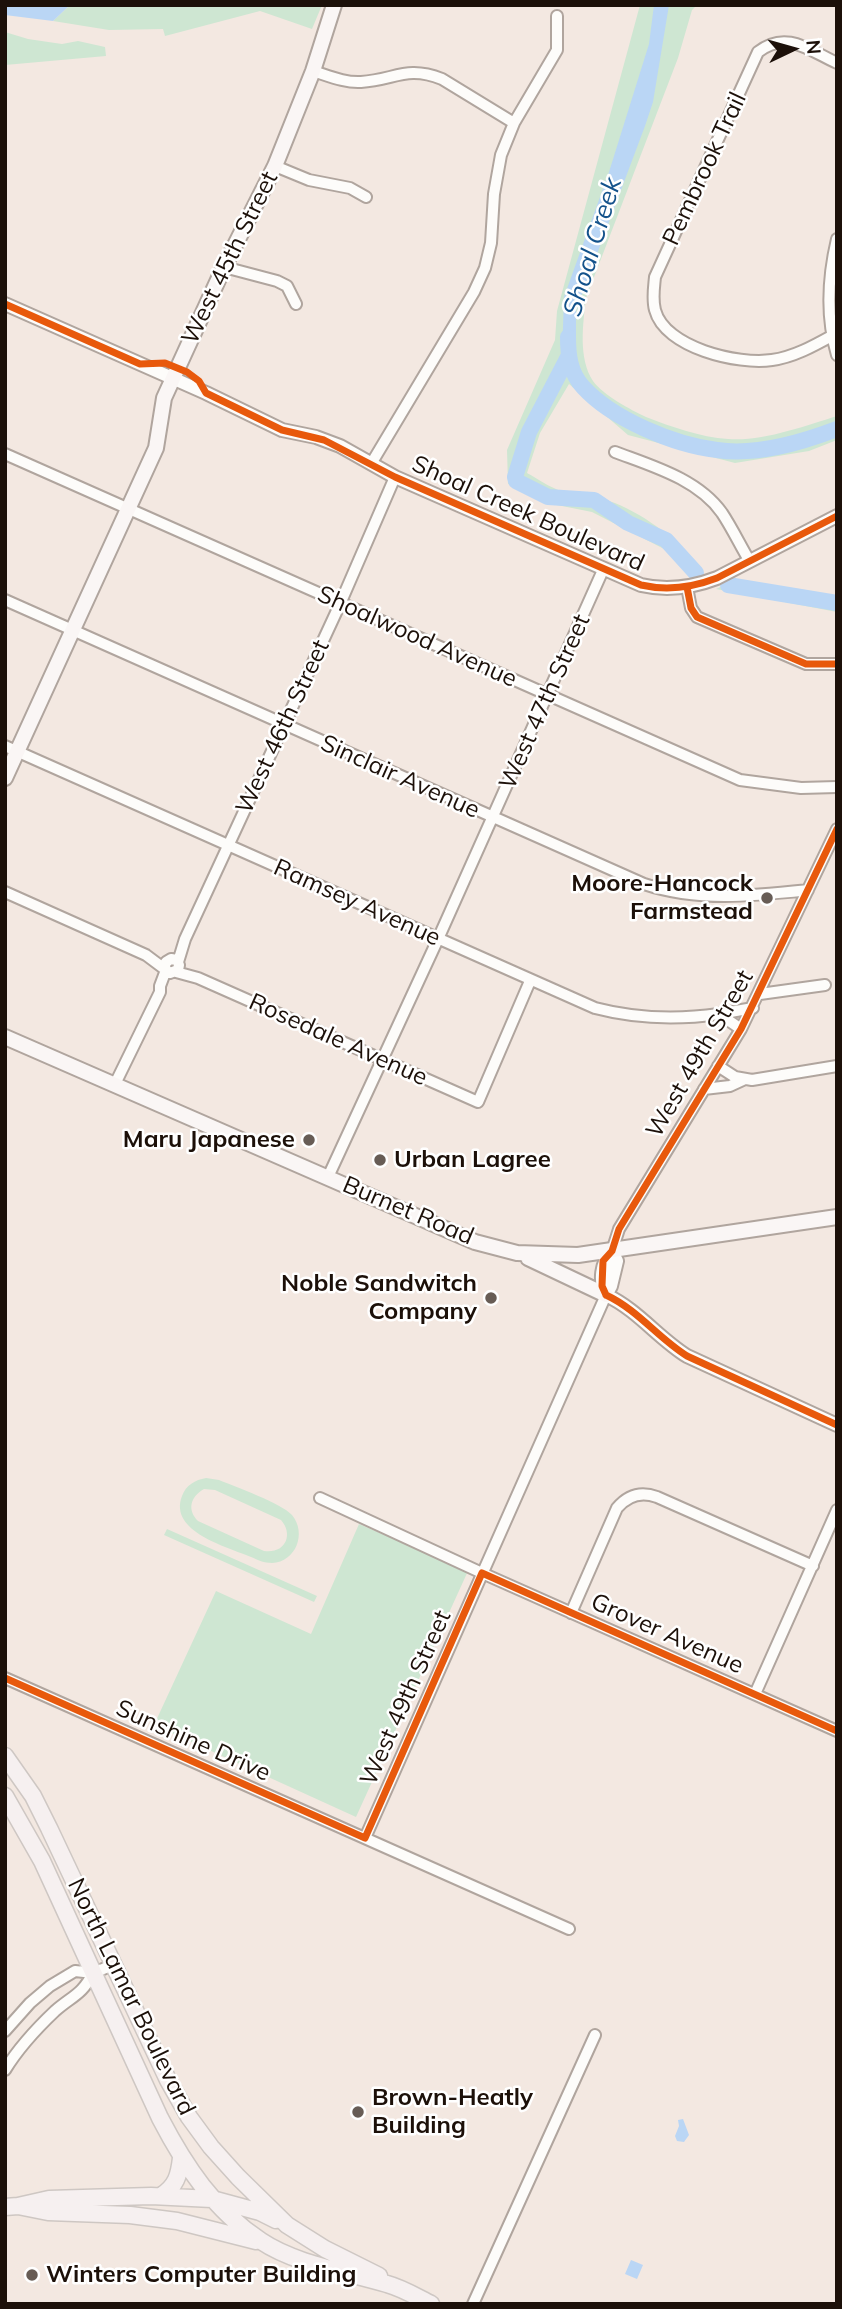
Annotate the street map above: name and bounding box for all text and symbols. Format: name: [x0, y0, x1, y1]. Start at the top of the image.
north arrow: [758, 14, 828, 84]
text: N: [801, 39, 826, 55]
street label: Pembrook Trail: [657, 88, 753, 250]
street label: West 45th Street: [176, 167, 284, 349]
water label: Shoal Creek: [557, 174, 629, 320]
street label: Shoal Creek Boulevard: [407, 450, 649, 578]
street label: Shoalwood Avenue: [313, 580, 521, 694]
street label: West 47th Street: [493, 610, 597, 794]
street label: West 46th Street: [230, 635, 336, 819]
street label: Sinclair Avenue: [316, 729, 484, 825]
street label: Ramsey Avenue: [269, 853, 445, 953]
place label: Moore-Hancock Farmstead: [571, 870, 753, 926]
marker: Moore-Hancock Farmstead: [759, 890, 775, 906]
street label: West 49th Street: [640, 965, 760, 1143]
street label: Rosedale Avenue: [244, 988, 432, 1092]
place label: Maru Japanese: [123, 1126, 295, 1154]
marker: Maru Japanese: [301, 1132, 317, 1148]
place label: Urban Lagree: [394, 1146, 551, 1174]
marker: Urban Lagree: [372, 1152, 388, 1168]
street label: Burnet Road: [338, 1170, 478, 1252]
place label: Noble Sandwitch Company: [281, 1270, 477, 1326]
marker: Noble Sandwitch Company: [483, 1290, 499, 1306]
street label: Grover Avenue: [586, 1588, 748, 1680]
street label: West 49th Street: [354, 1606, 458, 1790]
street label: Sunshine Drive: [111, 1694, 275, 1788]
street label: North Lamar Boulevard: [61, 1874, 201, 2120]
place label: Brown-Heatly Building: [372, 2084, 533, 2140]
marker: Brown-Heatly Building: [350, 2104, 366, 2120]
place label: Winters Computer Building: [46, 2261, 356, 2289]
marker: Winters Computer Building: [24, 2267, 40, 2283]

